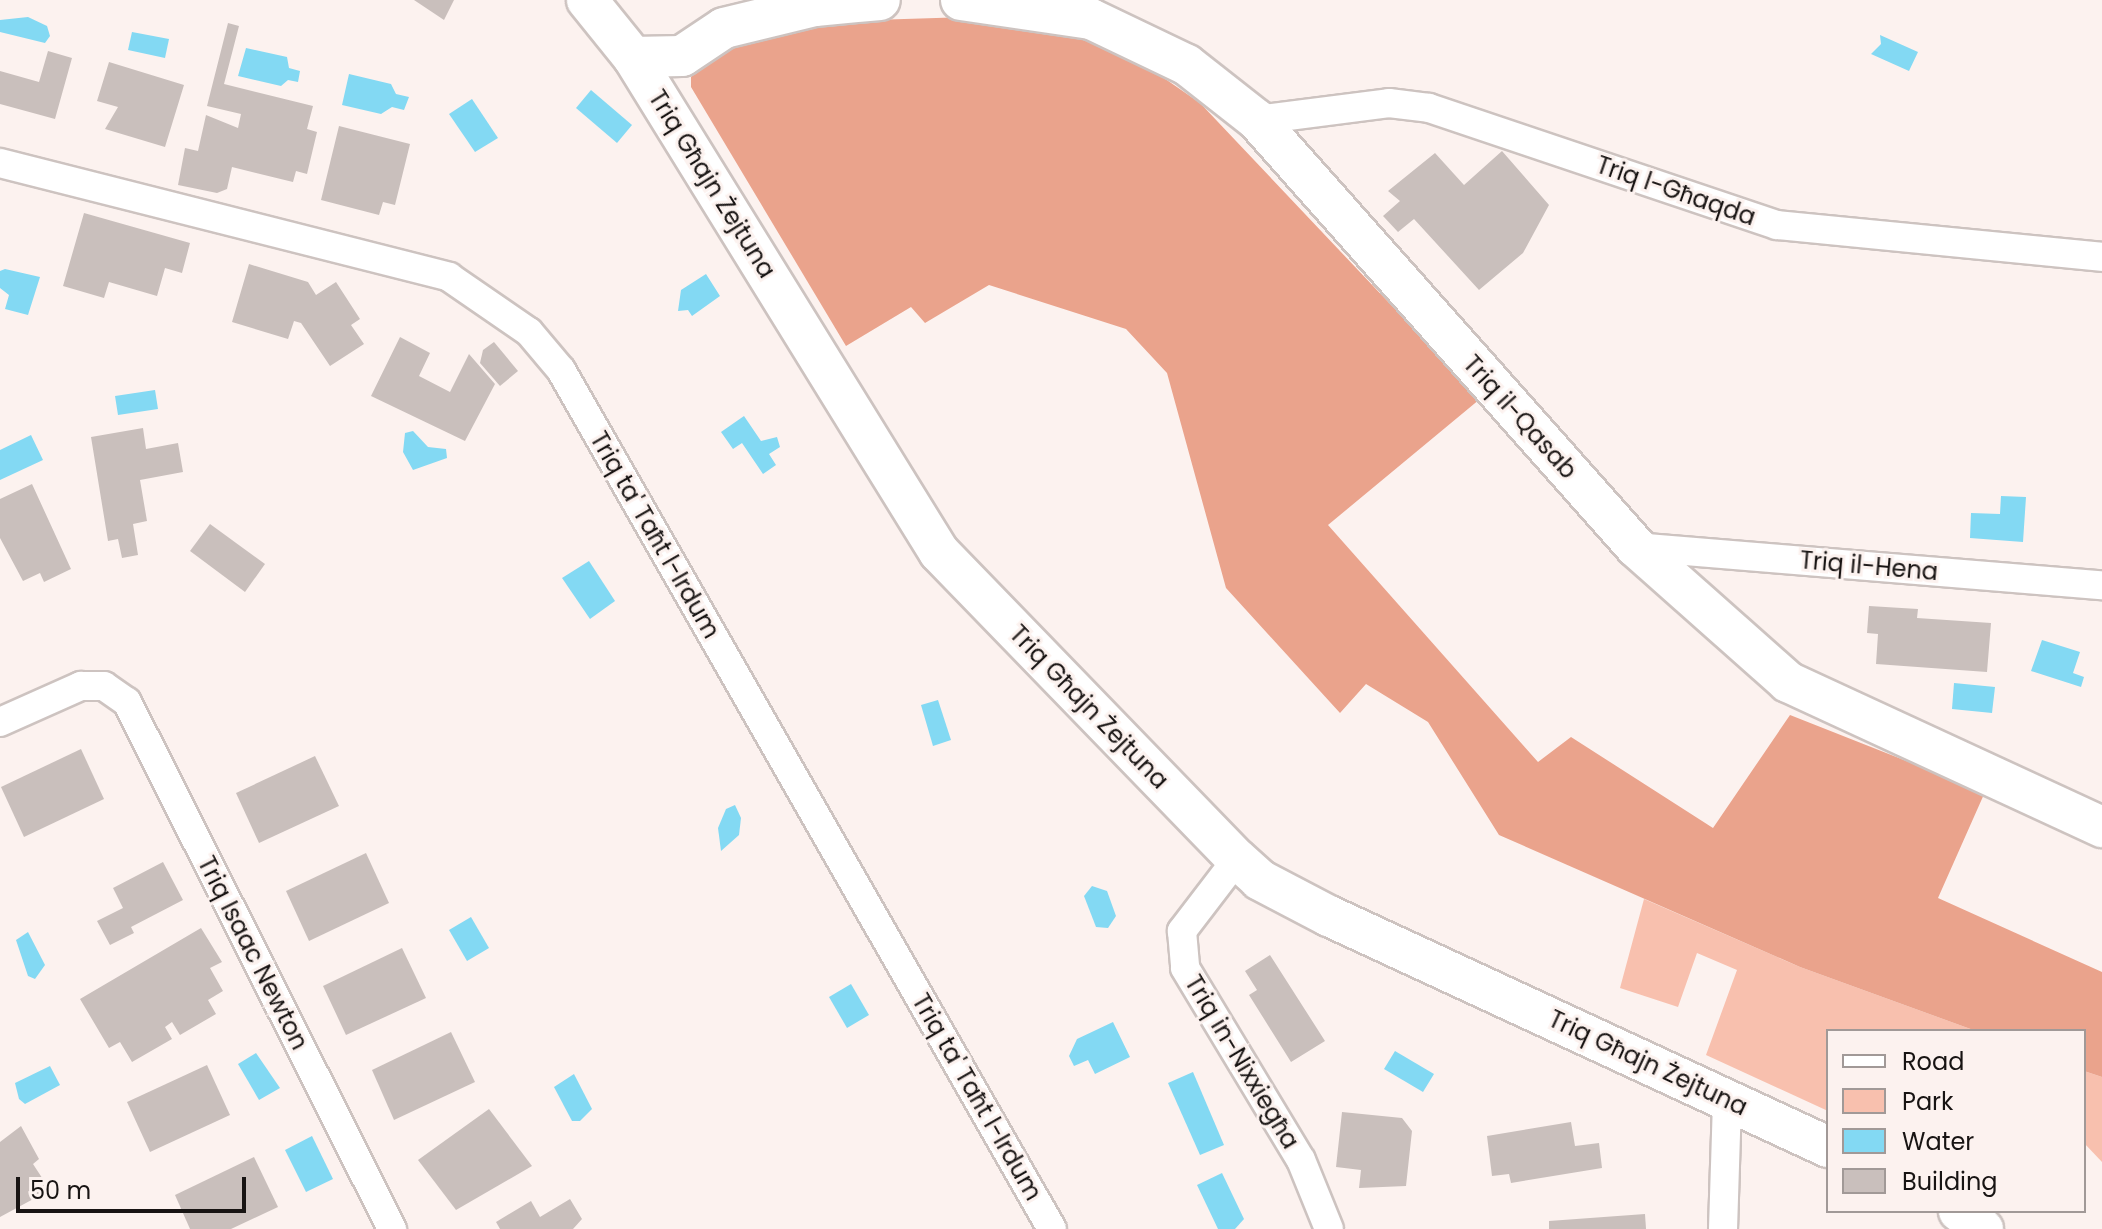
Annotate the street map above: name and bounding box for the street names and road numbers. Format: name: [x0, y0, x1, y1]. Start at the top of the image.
street label: Triq Għajn Żejtuna: [643, 85, 781, 283]
street label: Triq l-Għaqda: [1593, 150, 1759, 232]
street label: Triq il-Qasab: [1457, 350, 1583, 484]
street label: Triq ta' Taħt l-Irdum: [584, 427, 726, 643]
street label: Triq il-Hena: [1799, 546, 1939, 586]
street label: Triq Għajn Żejtuna: [1004, 619, 1174, 795]
street label: Triq Isaac Newton: [192, 851, 314, 1055]
street label: Triq in-Nixxiegħa: [1179, 970, 1305, 1154]
street label: Triq ta' Taħt l-Irdum: [906, 989, 1048, 1205]
street label: Triq Għajn Żejtuna: [1544, 1004, 1752, 1122]

